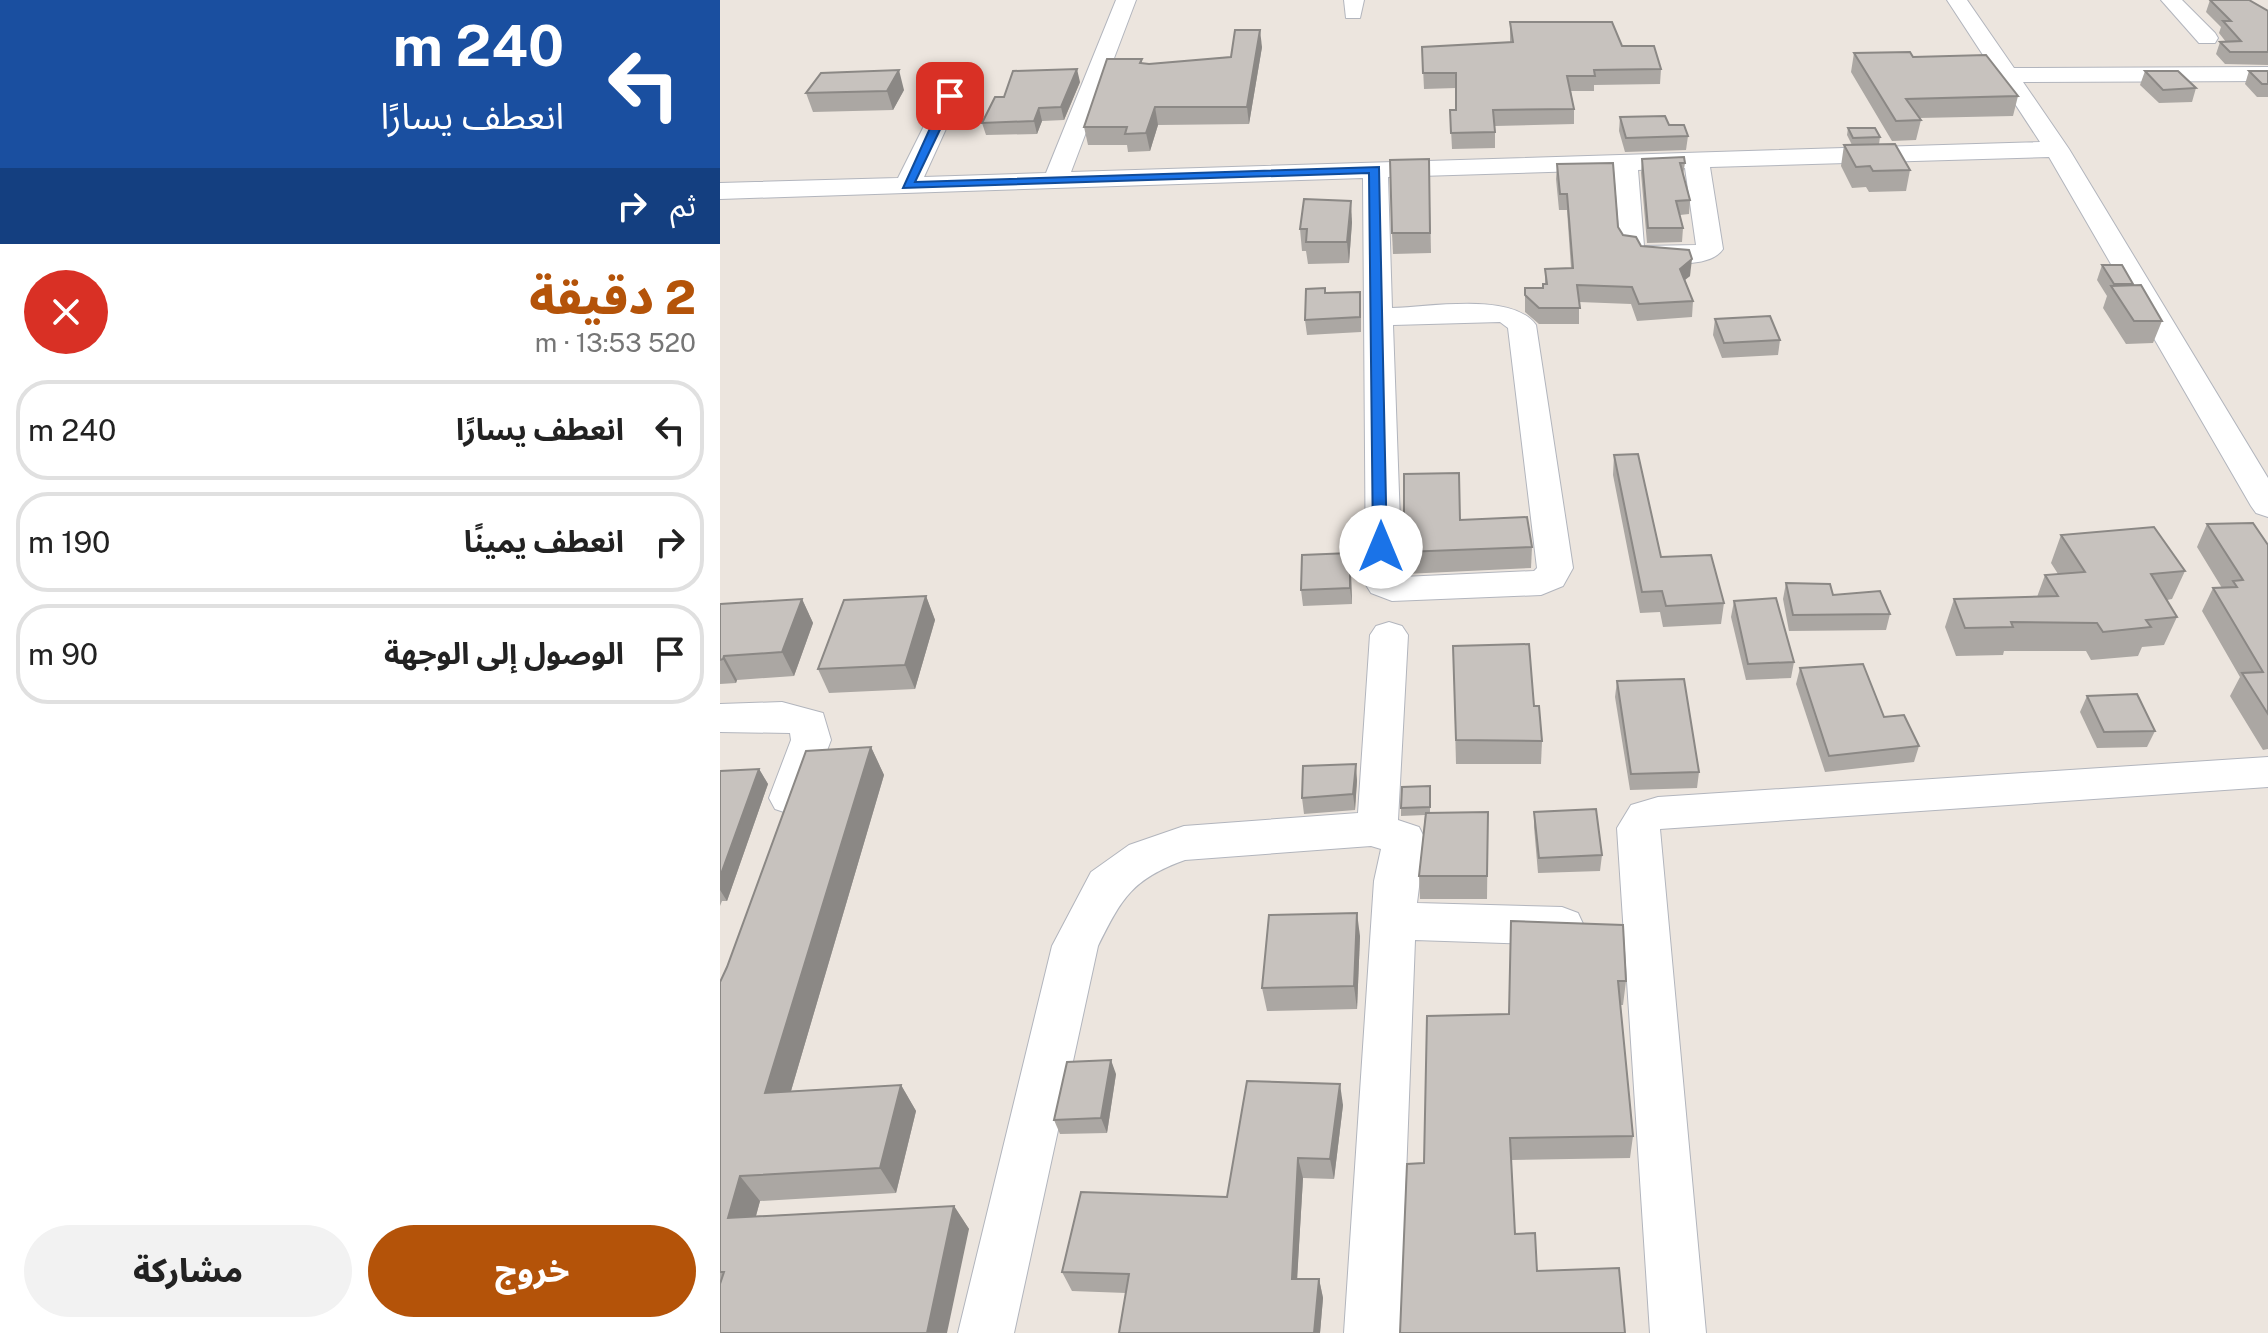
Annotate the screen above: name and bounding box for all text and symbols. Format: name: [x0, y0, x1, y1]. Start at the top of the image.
text: 240 m: [393, 13, 564, 79]
icon: left: [592, 32, 696, 136]
pin: [916, 62, 984, 130]
icon: arrive: [928, 74, 972, 118]
text: انعطف يسارًا: [380, 95, 564, 137]
icon: right: [610, 184, 654, 228]
text: ثم: [670, 187, 696, 223]
text: 2 دقيقة: [529, 268, 696, 325]
button: close: [24, 270, 108, 354]
text: 520 m · 13:53: [535, 327, 696, 358]
icon: left: [648, 408, 692, 452]
text: انعطف يسارًا: [456, 411, 624, 447]
text: 240 m: [28, 412, 116, 448]
position arrow: [1339, 505, 1423, 589]
icon: right: [648, 520, 692, 564]
text: انعطف يمينًا: [464, 523, 624, 559]
text: 190 m: [28, 524, 110, 560]
icon: arrive: [648, 632, 692, 676]
text: الوصول إلى الوجهة: [384, 635, 624, 671]
text: 90 m: [28, 636, 98, 672]
button: مشاركة: [24, 1225, 352, 1317]
button: خروج: [368, 1225, 696, 1317]

